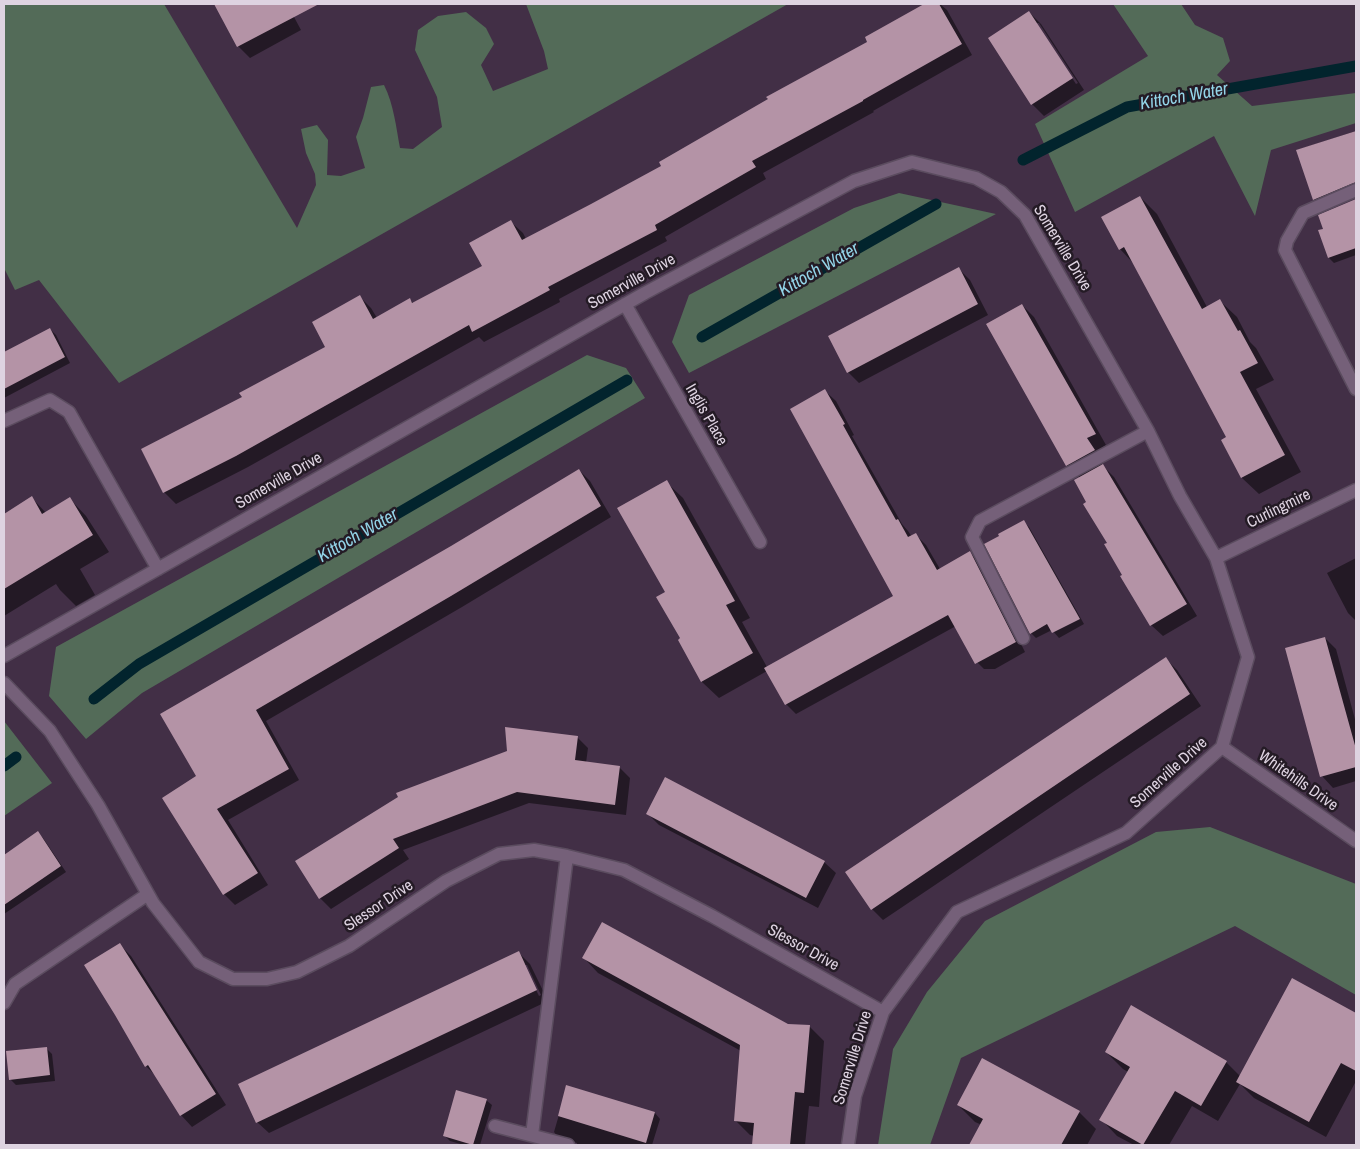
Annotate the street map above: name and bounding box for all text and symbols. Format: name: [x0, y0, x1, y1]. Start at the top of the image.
water label: Kittoch Water: [1138, 79, 1230, 115]
street label: Somerville Drive: [1029, 202, 1095, 294]
water label: Kittoch Water: [775, 238, 863, 302]
street label: Somerville Drive: [585, 250, 679, 314]
street label: Inglis Place: [681, 381, 731, 449]
street label: Somerville Drive: [232, 448, 326, 514]
street label: Curlingmire: [1244, 485, 1314, 533]
water label: Kittoch Water: [314, 504, 402, 568]
street label: Somerville Drive: [1127, 733, 1211, 813]
street label: Whitehills Drive: [1255, 747, 1341, 815]
street label: Slessor Drive: [341, 876, 417, 936]
street label: Slessor Drive: [764, 921, 842, 975]
street label: Somerville Drive: [830, 1009, 876, 1107]

